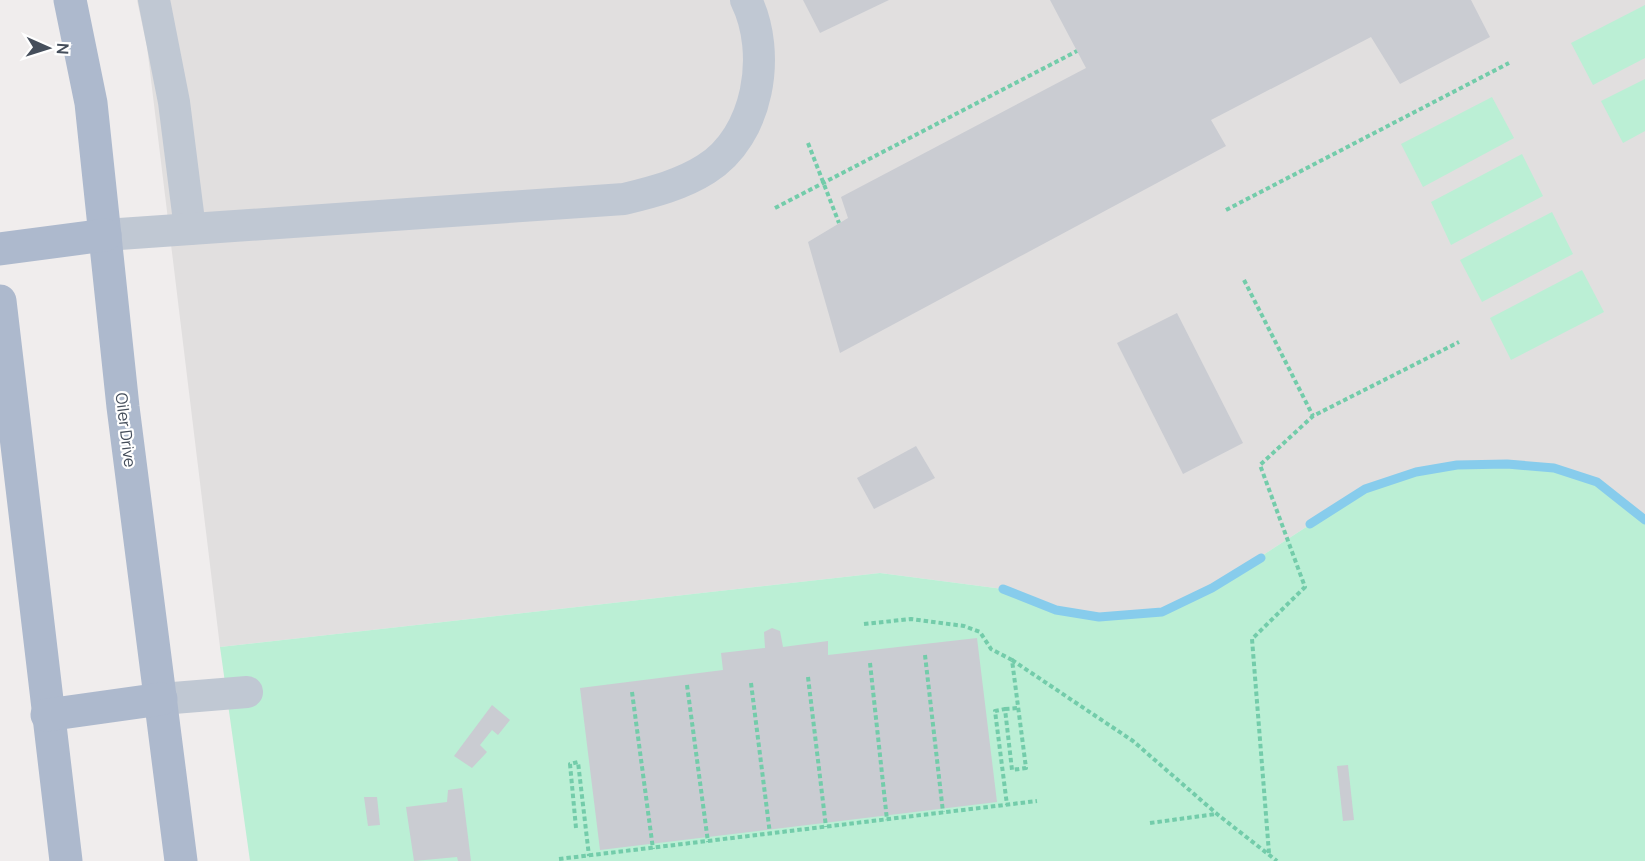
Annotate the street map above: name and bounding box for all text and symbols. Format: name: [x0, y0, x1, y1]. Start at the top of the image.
north arrow: [18, 18, 78, 78]
text: N: [52, 42, 74, 55]
street label: Oiler Drive: [111, 392, 141, 468]

